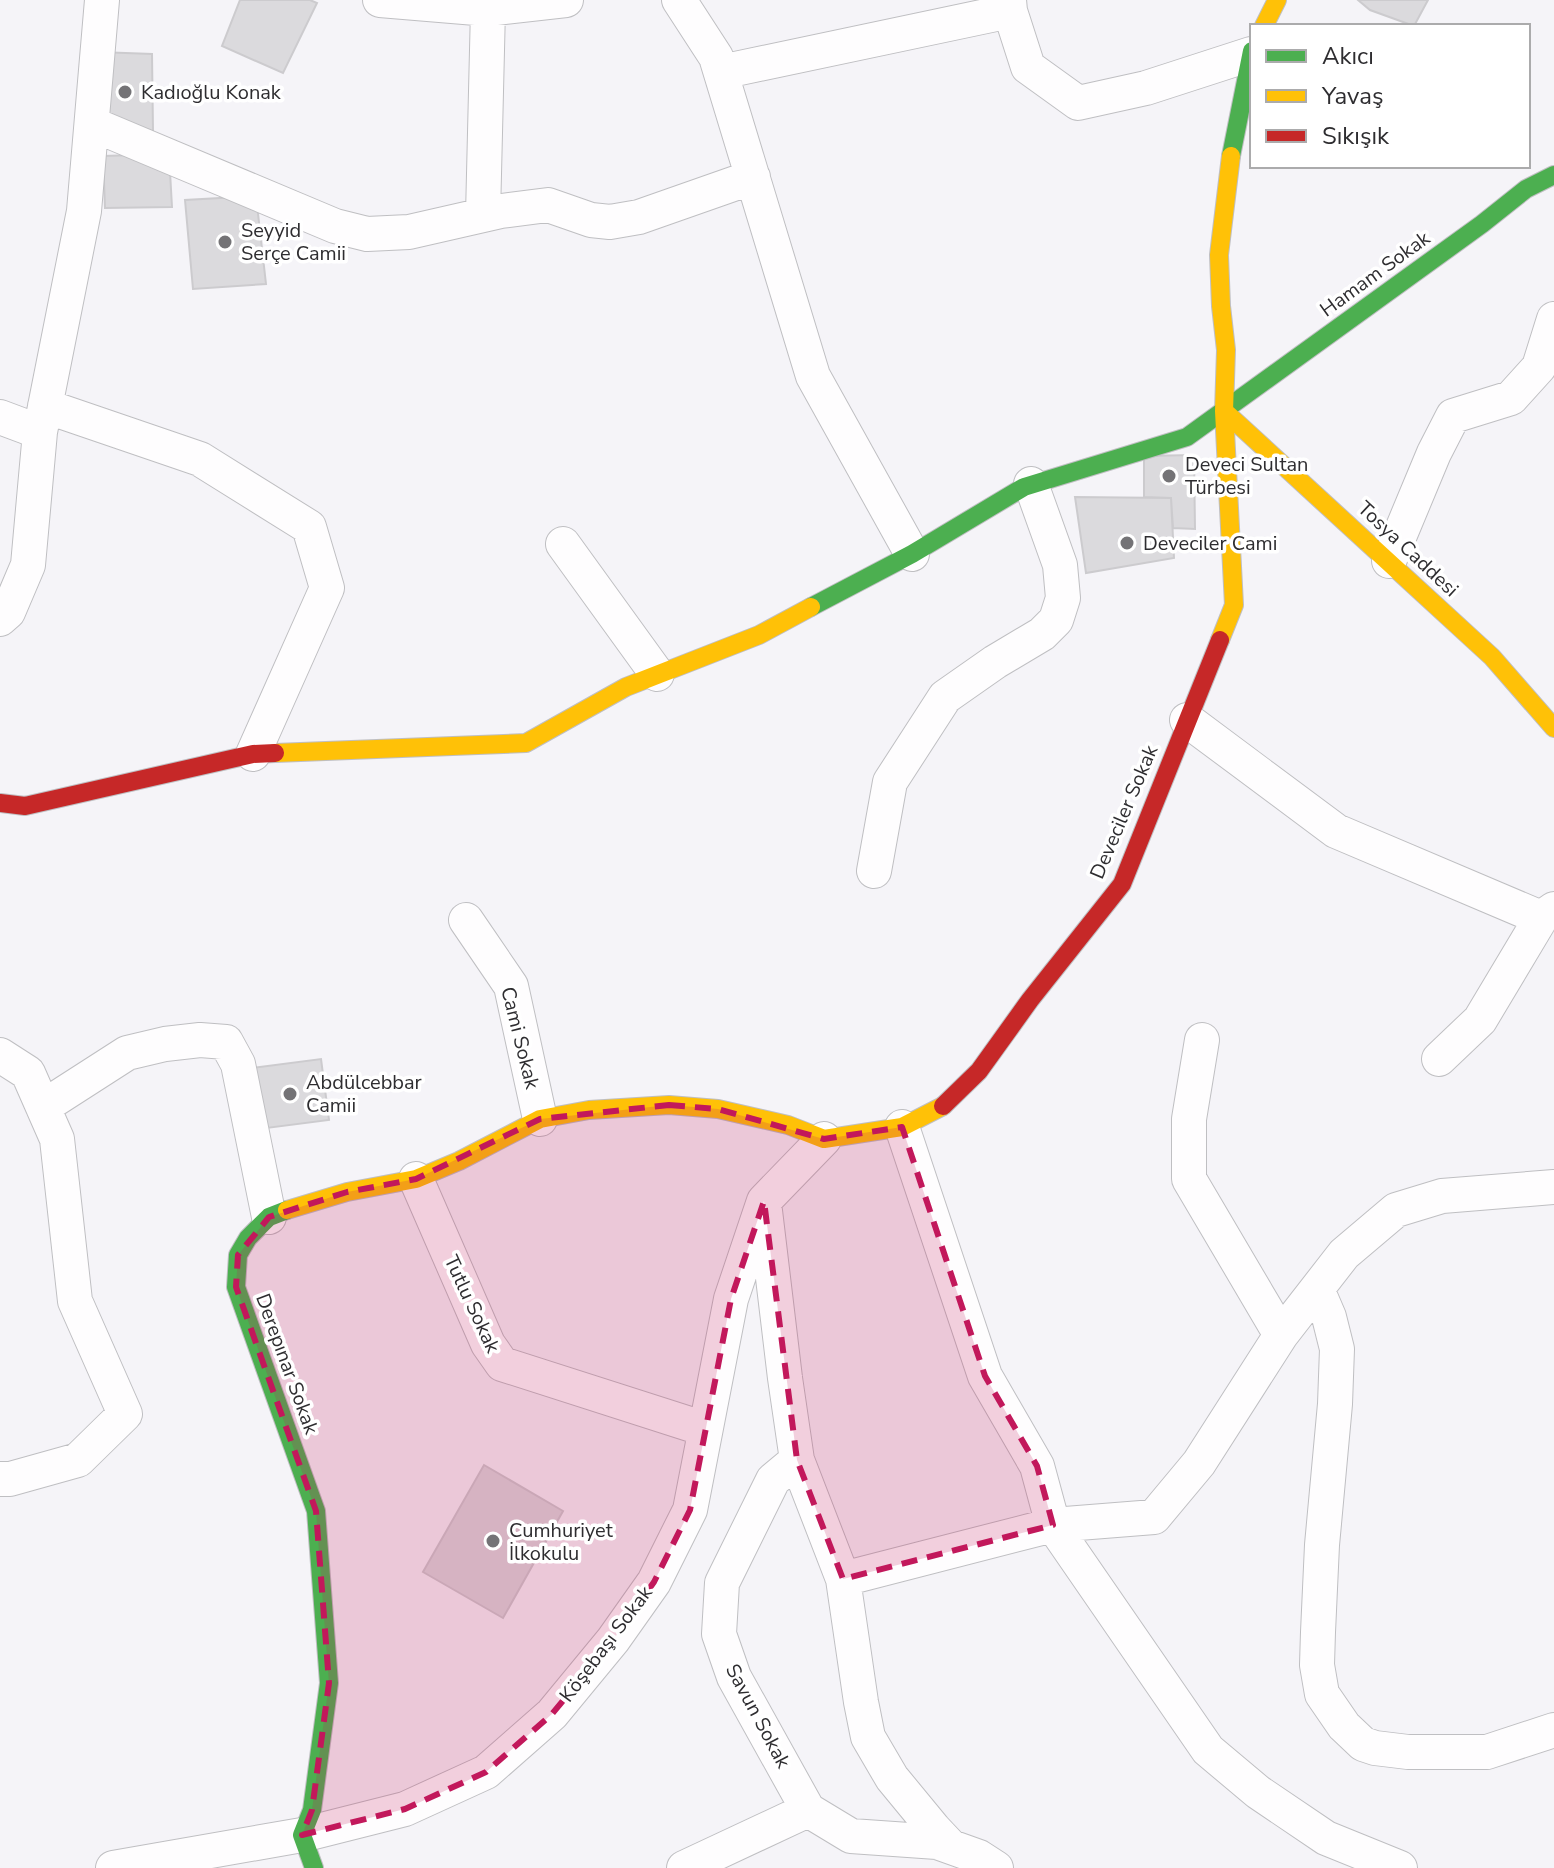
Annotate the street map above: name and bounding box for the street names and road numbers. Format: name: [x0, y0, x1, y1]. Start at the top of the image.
street label: Hamam Sokak: [1315, 224, 1436, 323]
street label: Tosya Caddesi: [1352, 495, 1464, 603]
street label: Deveciler Sokak: [1084, 740, 1165, 883]
street label: Cami Sokak: [494, 984, 546, 1093]
street label: Tutlu Sokak: [438, 1251, 507, 1358]
street label: Derepınar Sokak: [249, 1290, 325, 1439]
street label: Köşebaşı Sokak: [553, 1579, 659, 1708]
street label: Savun Sokak: [719, 1659, 797, 1774]

